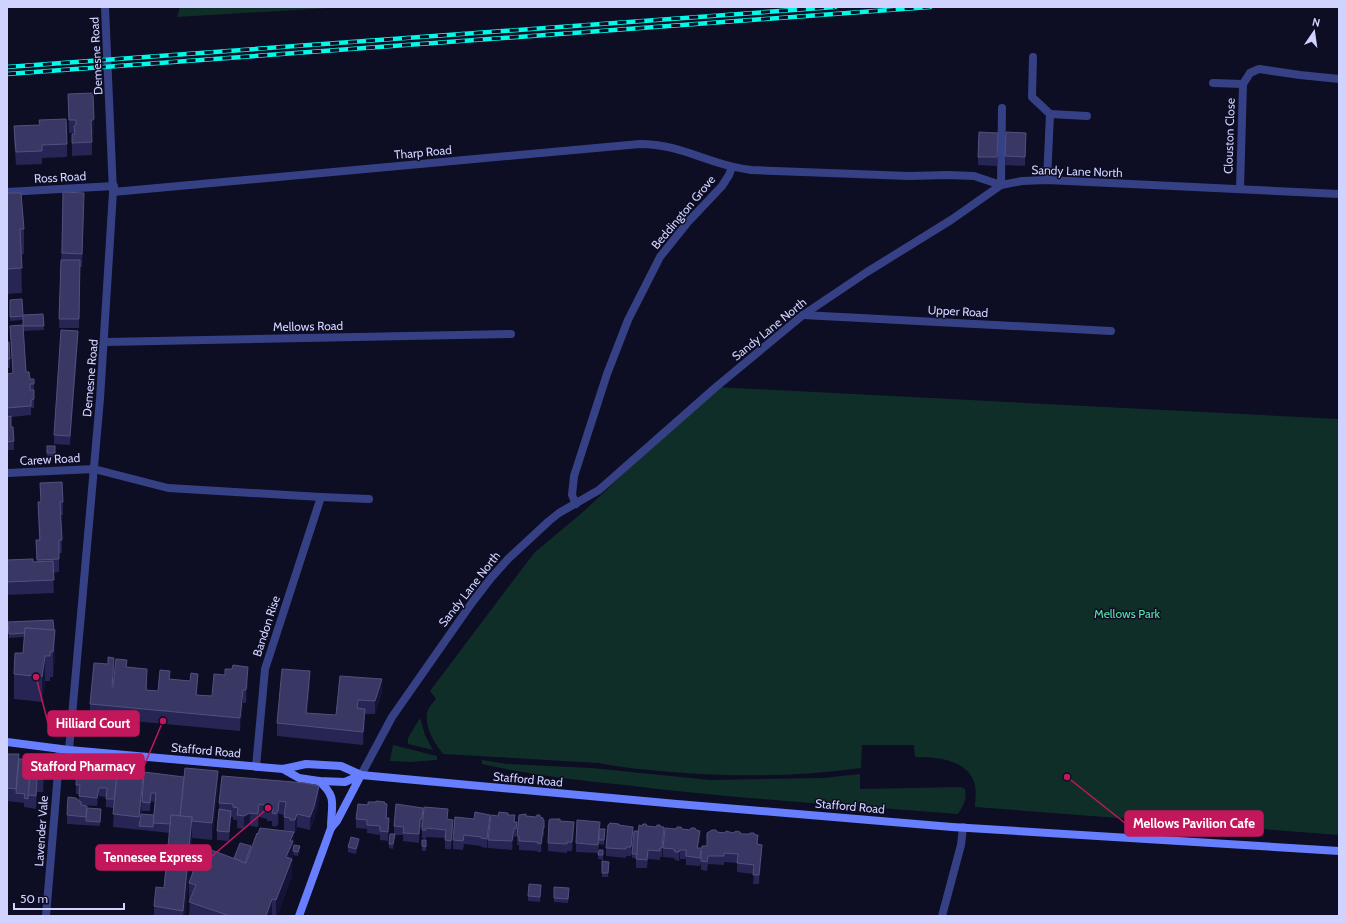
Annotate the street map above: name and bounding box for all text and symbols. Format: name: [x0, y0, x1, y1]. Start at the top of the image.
north arrow: [1294, 12, 1334, 52]
text: N: [1311, 15, 1322, 30]
street label: Demesne Road: [86, 17, 106, 95]
street label: Clouston Close: [1220, 98, 1238, 174]
street label: Tharp Road: [394, 142, 452, 162]
street label: Sandy Lane North: [1031, 162, 1123, 180]
street label: Ross Road: [34, 168, 86, 186]
street label: Beddington Grove: [648, 172, 718, 252]
street label: Sandy Lane North: [729, 294, 809, 364]
street label: Upper Road: [927, 302, 989, 320]
street label: Mellows Road: [273, 318, 343, 334]
street label: Demesne Road: [79, 338, 101, 418]
street label: Carew Road: [19, 450, 81, 468]
street label: Sandy Lane North: [435, 548, 503, 630]
street label: Bandon Rise: [249, 594, 283, 658]
park label: Mellows Park: [1094, 606, 1161, 621]
callout: Hilliard Court: [48, 711, 139, 736]
text: Hilliard Court: [56, 715, 131, 731]
street label: Stafford Road: [170, 739, 242, 761]
callout: Stafford Pharmacy: [23, 754, 144, 779]
text: Stafford Pharmacy: [30, 758, 136, 774]
street label: Stafford Road: [492, 768, 564, 790]
street label: Lavender Vale: [31, 795, 51, 867]
street label: Stafford Road: [814, 795, 886, 817]
callout: Mellows Pavilion Cafe: [1125, 811, 1263, 836]
text: Mellows Pavilion Cafe: [1133, 815, 1255, 831]
callout: Tennesee Express: [96, 845, 211, 870]
text: Tennesee Express: [104, 849, 203, 865]
scale bar: [14, 885, 124, 911]
text: 50 m: [20, 891, 48, 906]

